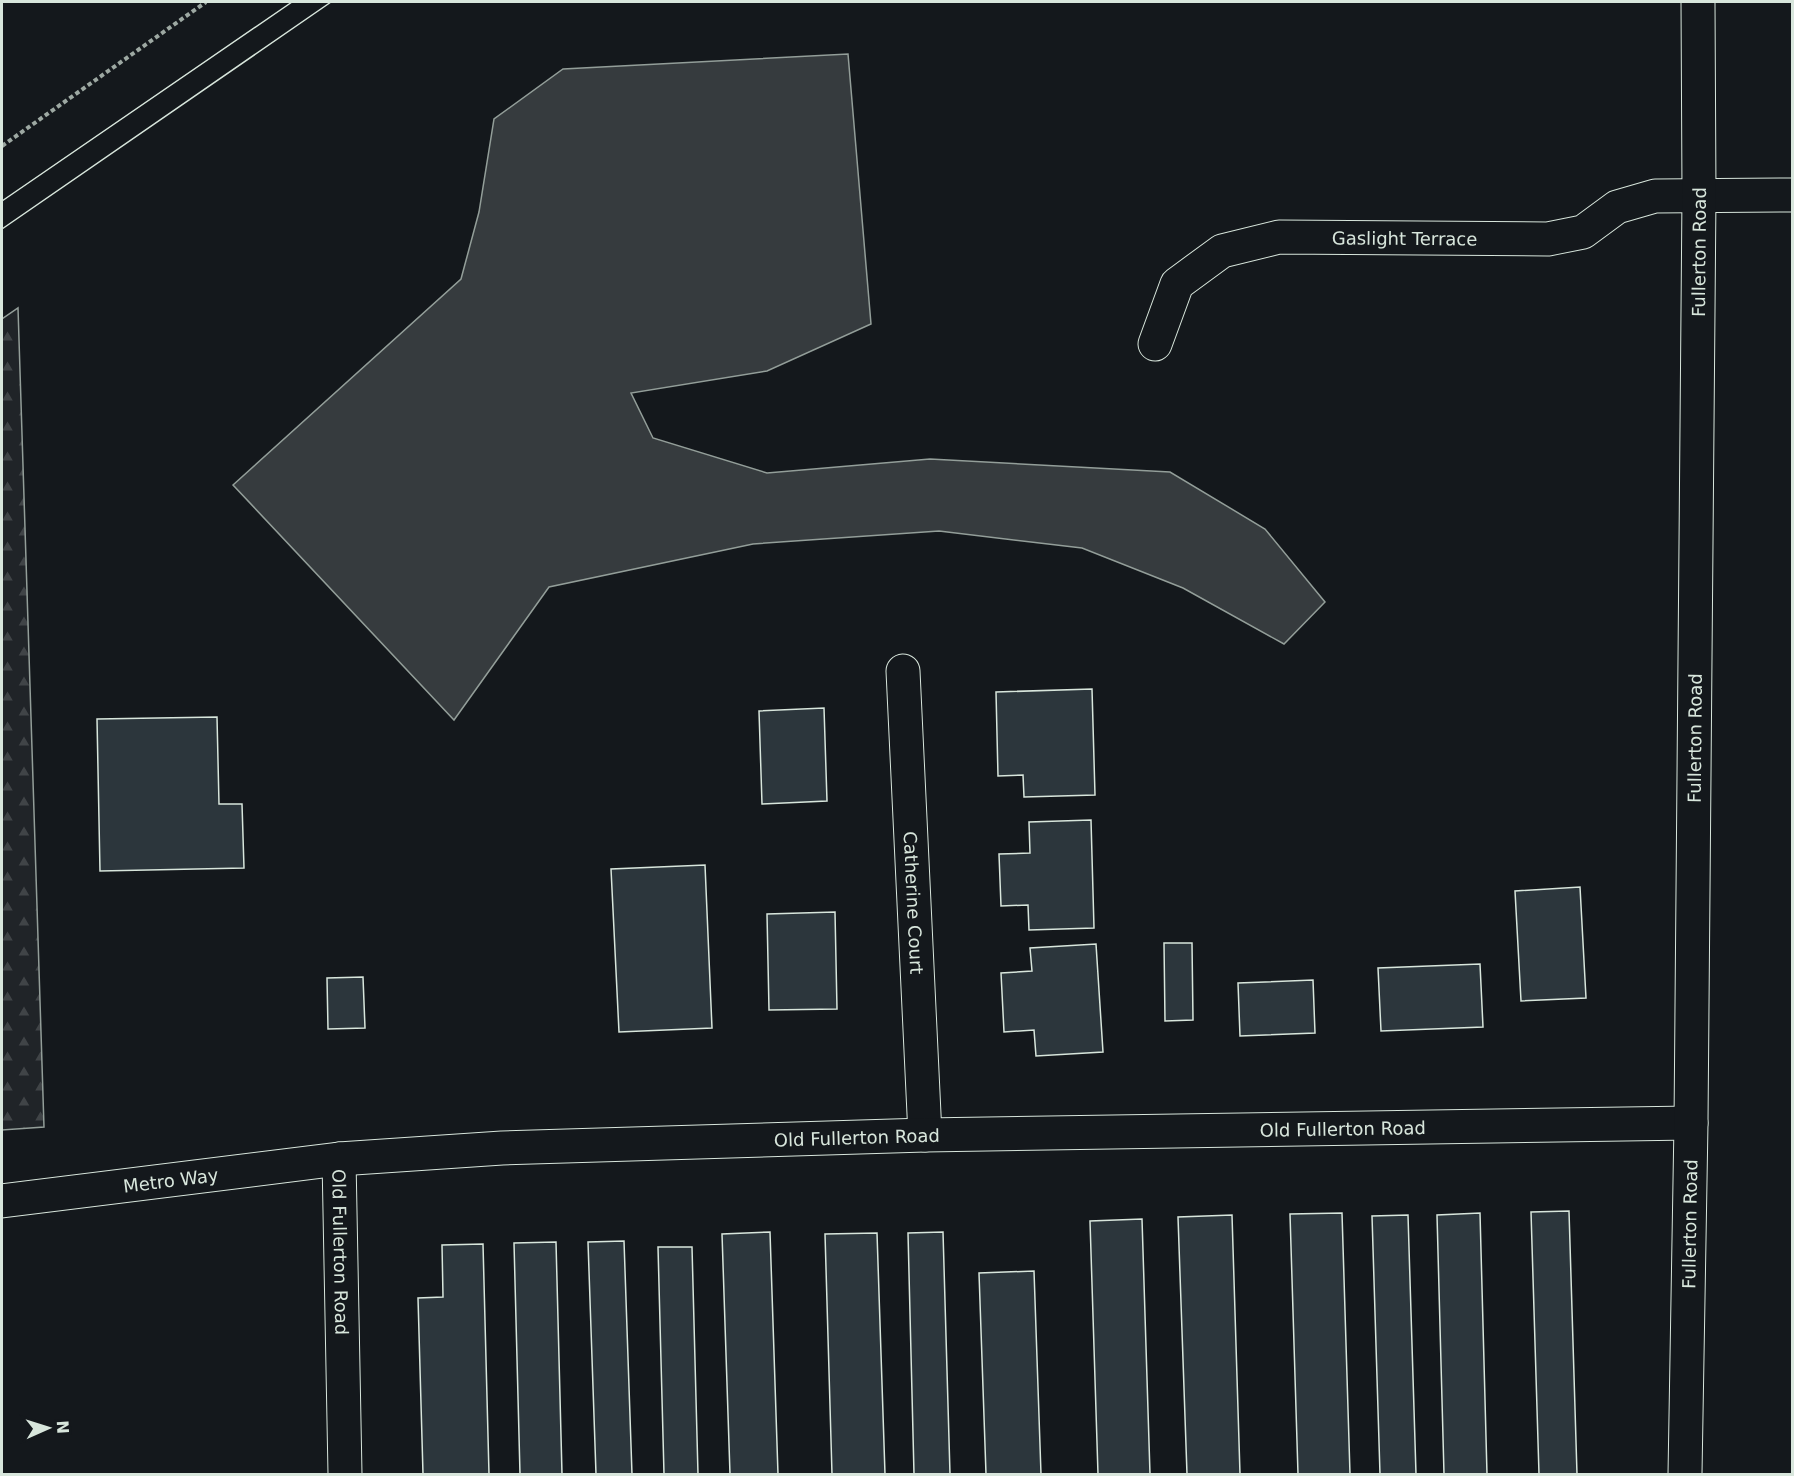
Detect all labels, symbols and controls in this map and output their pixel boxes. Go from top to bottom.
street label: Fullerton Road [1687,187,1710,317]
street label: Gaslight Terrace [1332,227,1477,249]
street label: Fullerton Road [1683,673,1705,803]
street label: Catherine Court [900,831,928,975]
street label: Old Fullerton Road [1260,1117,1426,1140]
street label: Old Fullerton Road [774,1124,940,1150]
street label: Fullerton Road [1678,1159,1701,1289]
street label: Metro Way [122,1164,220,1196]
street label: Old Fullerton Road [329,1169,353,1335]
north arrow [18,1398,78,1458]
text: N [53,1420,72,1434]

